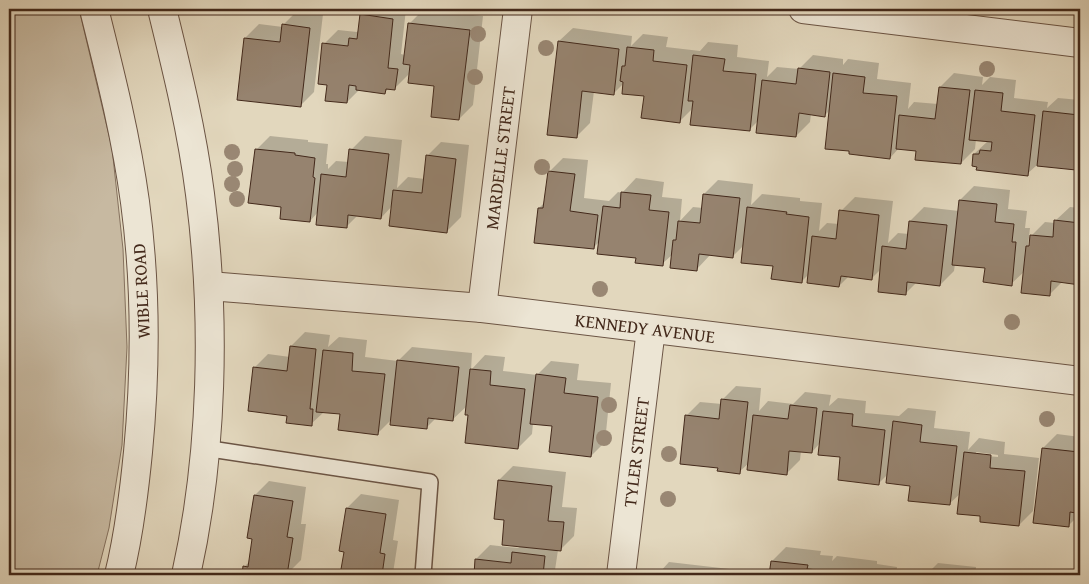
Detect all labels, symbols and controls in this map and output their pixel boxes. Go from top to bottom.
street label: MARDELLE STREET [478,85,522,231]
street label: WIBLE ROAD [125,243,157,339]
street label: KENNEDY AVENUE [574,306,716,350]
street label: TYLER STREET [616,395,656,509]

